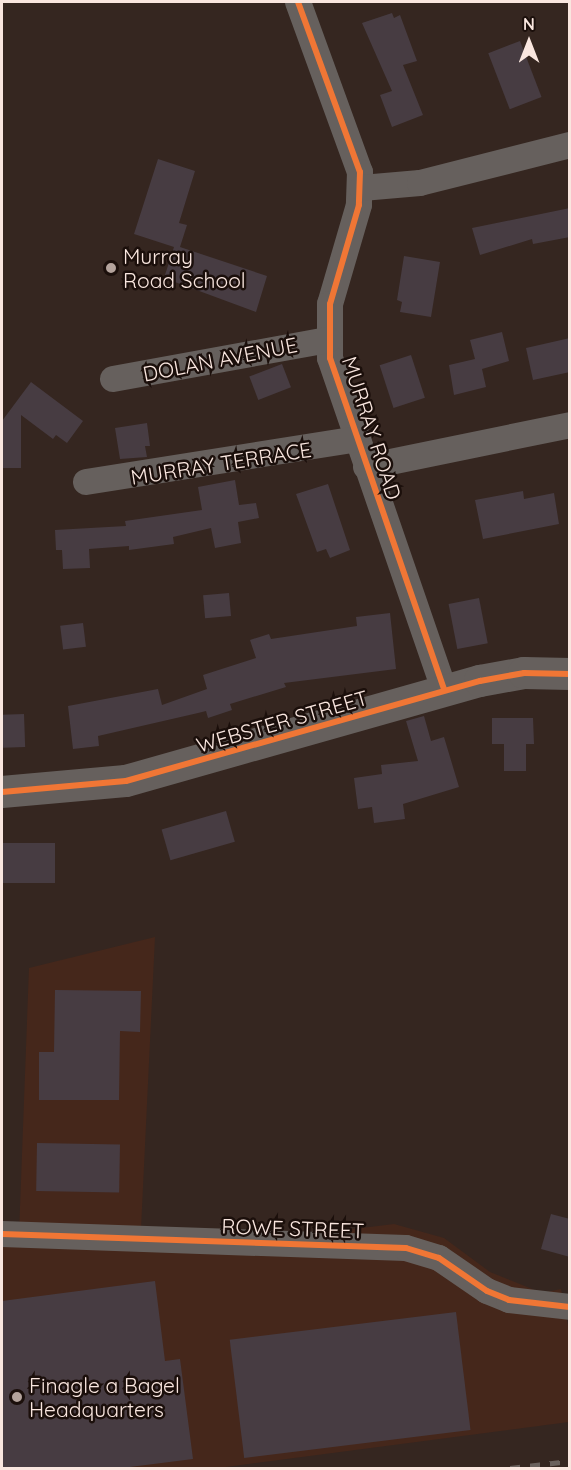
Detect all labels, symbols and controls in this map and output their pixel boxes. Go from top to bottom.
north arrow [499,12,559,72]
text: N [523,14,535,34]
place label: Murray Road School [123,243,246,293]
marker: Murray Road School [104,261,118,275]
street label: DOLAN AVENUE [141,332,299,386]
street label: MURRAY ROAD [337,353,407,503]
street label: MURRAY TERRACE [129,436,313,490]
street label: WEBSTER STREET [193,684,371,758]
street label: ROWE STREET [221,1213,365,1243]
place label: Finagle a Bagel Headquarters [29,1372,180,1422]
marker: Finagle a Bagel Headquarters [10,1390,24,1404]

